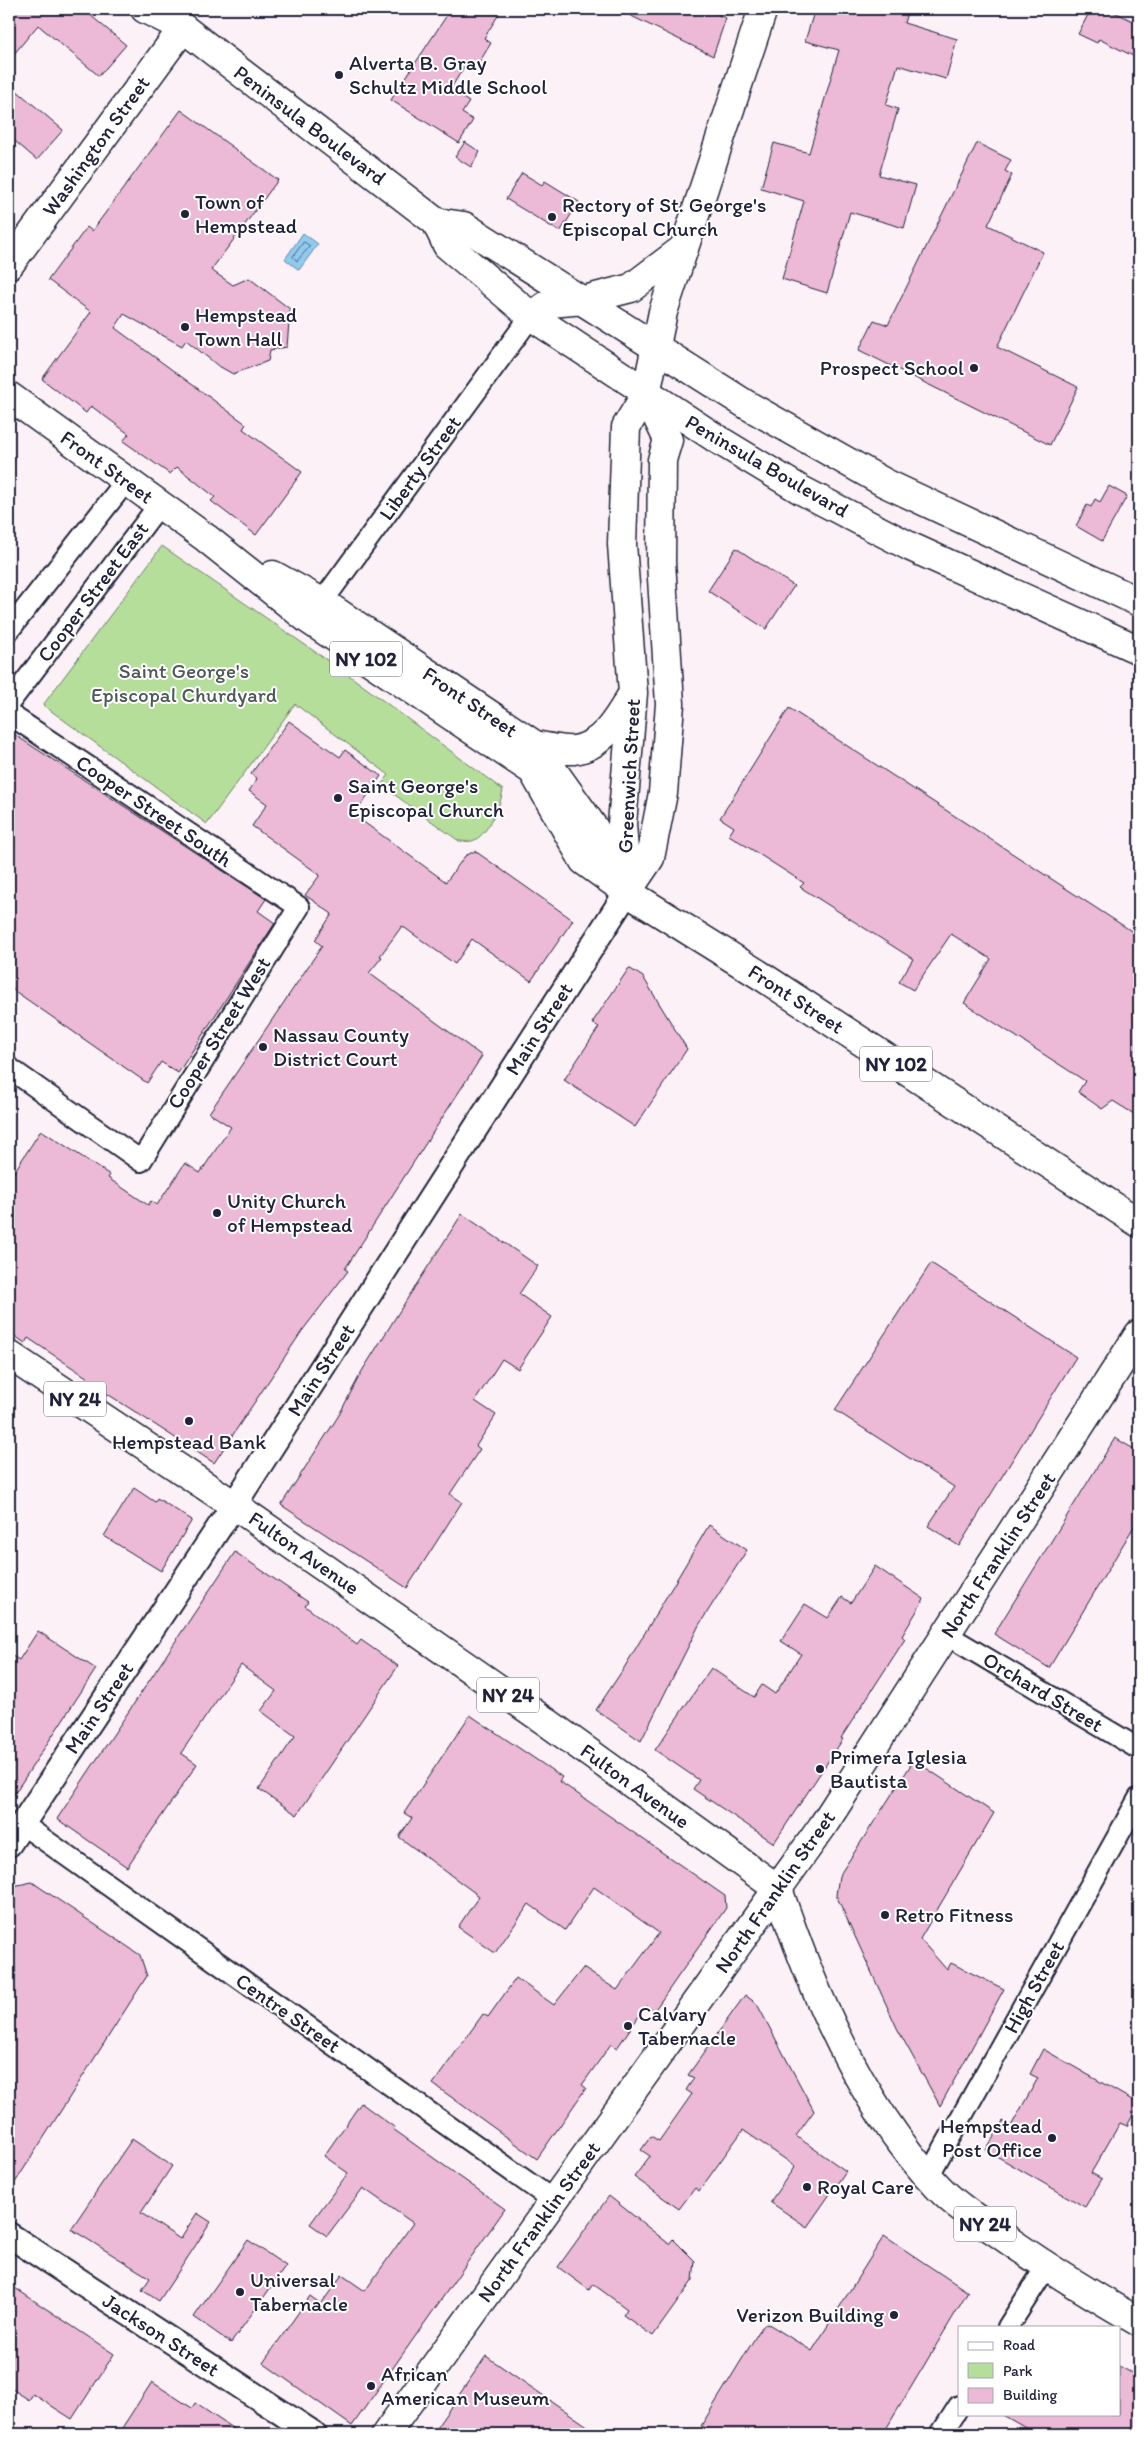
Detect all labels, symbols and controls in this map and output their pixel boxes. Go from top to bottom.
place label: Alverta B. Gray Schultz Middle School [349,50,547,99]
street label: Peninsula Boulevard [229,59,391,190]
marker: Alverta B. Gray Schultz Middle School [333,69,345,81]
street label: Washington Street [36,71,155,221]
place label: Town of Hempstead [195,189,297,238]
place label: Rectory of St. George's Episcopal Church [562,192,766,241]
marker: Town of Hempstead [179,208,191,220]
marker: Rectory of St. George's Episcopal Church [546,211,558,223]
place label: Hempstead Town Hall [195,302,297,351]
marker: Hempstead Town Hall [179,321,191,333]
place label: Prospect School [820,355,964,380]
marker: Prospect School [968,362,980,374]
street label: Peninsula Boulevard [681,409,853,522]
street label: Liberty Street [373,410,466,525]
street label: Front Street [56,424,159,509]
street label: Cooper Street East [32,517,154,667]
road number: NY 102 [330,642,402,676]
park label: Saint George's Episcopal Churdyard [91,658,277,707]
street label: Front Street [418,661,523,742]
street label: Greenwich Street [612,698,645,854]
street label: Cooper Street South [72,749,238,872]
place label: Saint George's Episcopal Church [348,773,504,822]
marker: Saint George's Episcopal Church [332,792,344,804]
street label: Cooper Street West [162,952,276,1113]
street label: Front Street [744,958,849,1039]
street label: Main Street [499,978,578,1080]
place label: Nassau County District Court [273,1022,409,1071]
marker: Nassau County District Court [257,1041,269,1053]
road number: NY 102 [860,1046,932,1082]
place label: Unity Church of Hempstead [227,1188,353,1237]
marker: Unity Church of Hempstead [211,1207,223,1219]
street label: Main Street [281,1319,360,1421]
road number: NY 24 [44,1382,106,1416]
marker: Hempstead Bank [183,1415,195,1427]
place label: Hempstead Bank [112,1429,266,1454]
street label: North Franklin Street [935,1467,1061,1642]
street label: Fulton Avenue [244,1505,364,1600]
street label: Orchard Street [979,1646,1108,1737]
street label: Main Street [59,1657,138,1758]
road number: NY 24 [477,1678,539,1712]
street label: Fulton Avenue [576,1738,695,1834]
place label: Primera Iglesia Bautista [830,1744,967,1793]
marker: Primera Iglesia Bautista [814,1763,826,1775]
street label: North Franklin Street [709,1806,840,1978]
place label: Retro Fitness [895,1902,1014,1927]
marker: Retro Fitness [879,1909,891,1921]
street label: High Street [998,1936,1069,2037]
street label: Centre Street [231,1967,345,2058]
place label: Calvary Tabernacle [638,2001,736,2050]
marker: Calvary Tabernacle [622,2020,634,2032]
place label: Hempstead Post Office [940,2113,1042,2162]
marker: Hempstead Post Office [1046,2132,1058,2144]
street label: North Franklin Street [472,2136,605,2307]
place label: Royal Care [817,2174,914,2199]
marker: Royal Care [801,2181,813,2193]
road number: NY 24 [954,2206,1016,2242]
place label: Universal Tabernacle [250,2267,348,2316]
marker: Universal Tabernacle [234,2286,246,2298]
street label: Jackson Street [98,2288,224,2382]
place label: Verizon Building [736,2302,884,2327]
marker: Verizon Building [888,2309,900,2321]
legend [958,2326,1120,2416]
text: Road [1003,2336,1036,2354]
place label: African American Museum [381,2361,550,2410]
text: Park [1003,2362,1033,2380]
marker: African American Museum [365,2380,377,2392]
text: Building [1003,2386,1057,2404]

